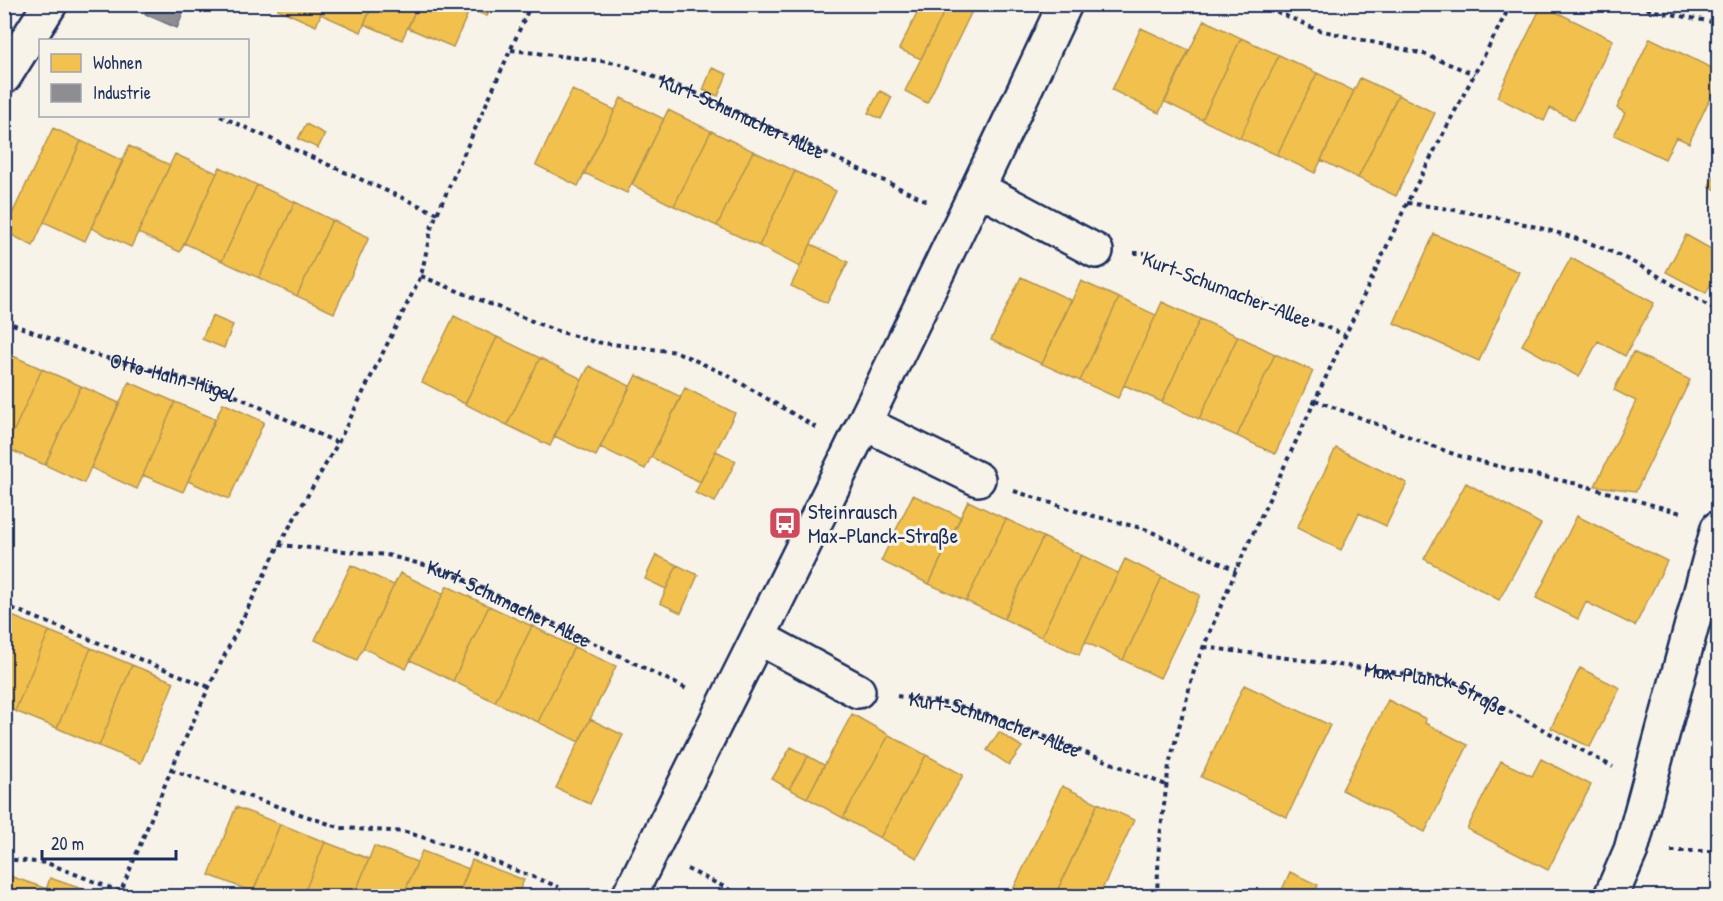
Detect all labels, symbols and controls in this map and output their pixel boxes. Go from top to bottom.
legend [39,39,249,117]
text: Wohnen [93,50,142,75]
street label: Kurt-Schumacher-Allee [656,66,830,166]
text: Industrie [93,80,151,105]
street label: Kurt-Schumacher-Allee [1138,243,1316,335]
street label: Otto-Hahn-Hügel [107,345,241,409]
place label: Steinrausch Max-Planck-Straße [808,497,958,550]
bus stop icon: Steinrausch Max-Planck-Straße [767,505,803,541]
street label: Kurt-Schumacher-Allee [424,552,596,654]
street label: Max-Planck-Straße [1363,654,1513,723]
street label: Kurt-Schumacher-Allee [907,684,1085,764]
scale bar [42,823,176,861]
text: 20 m [51,831,84,856]

